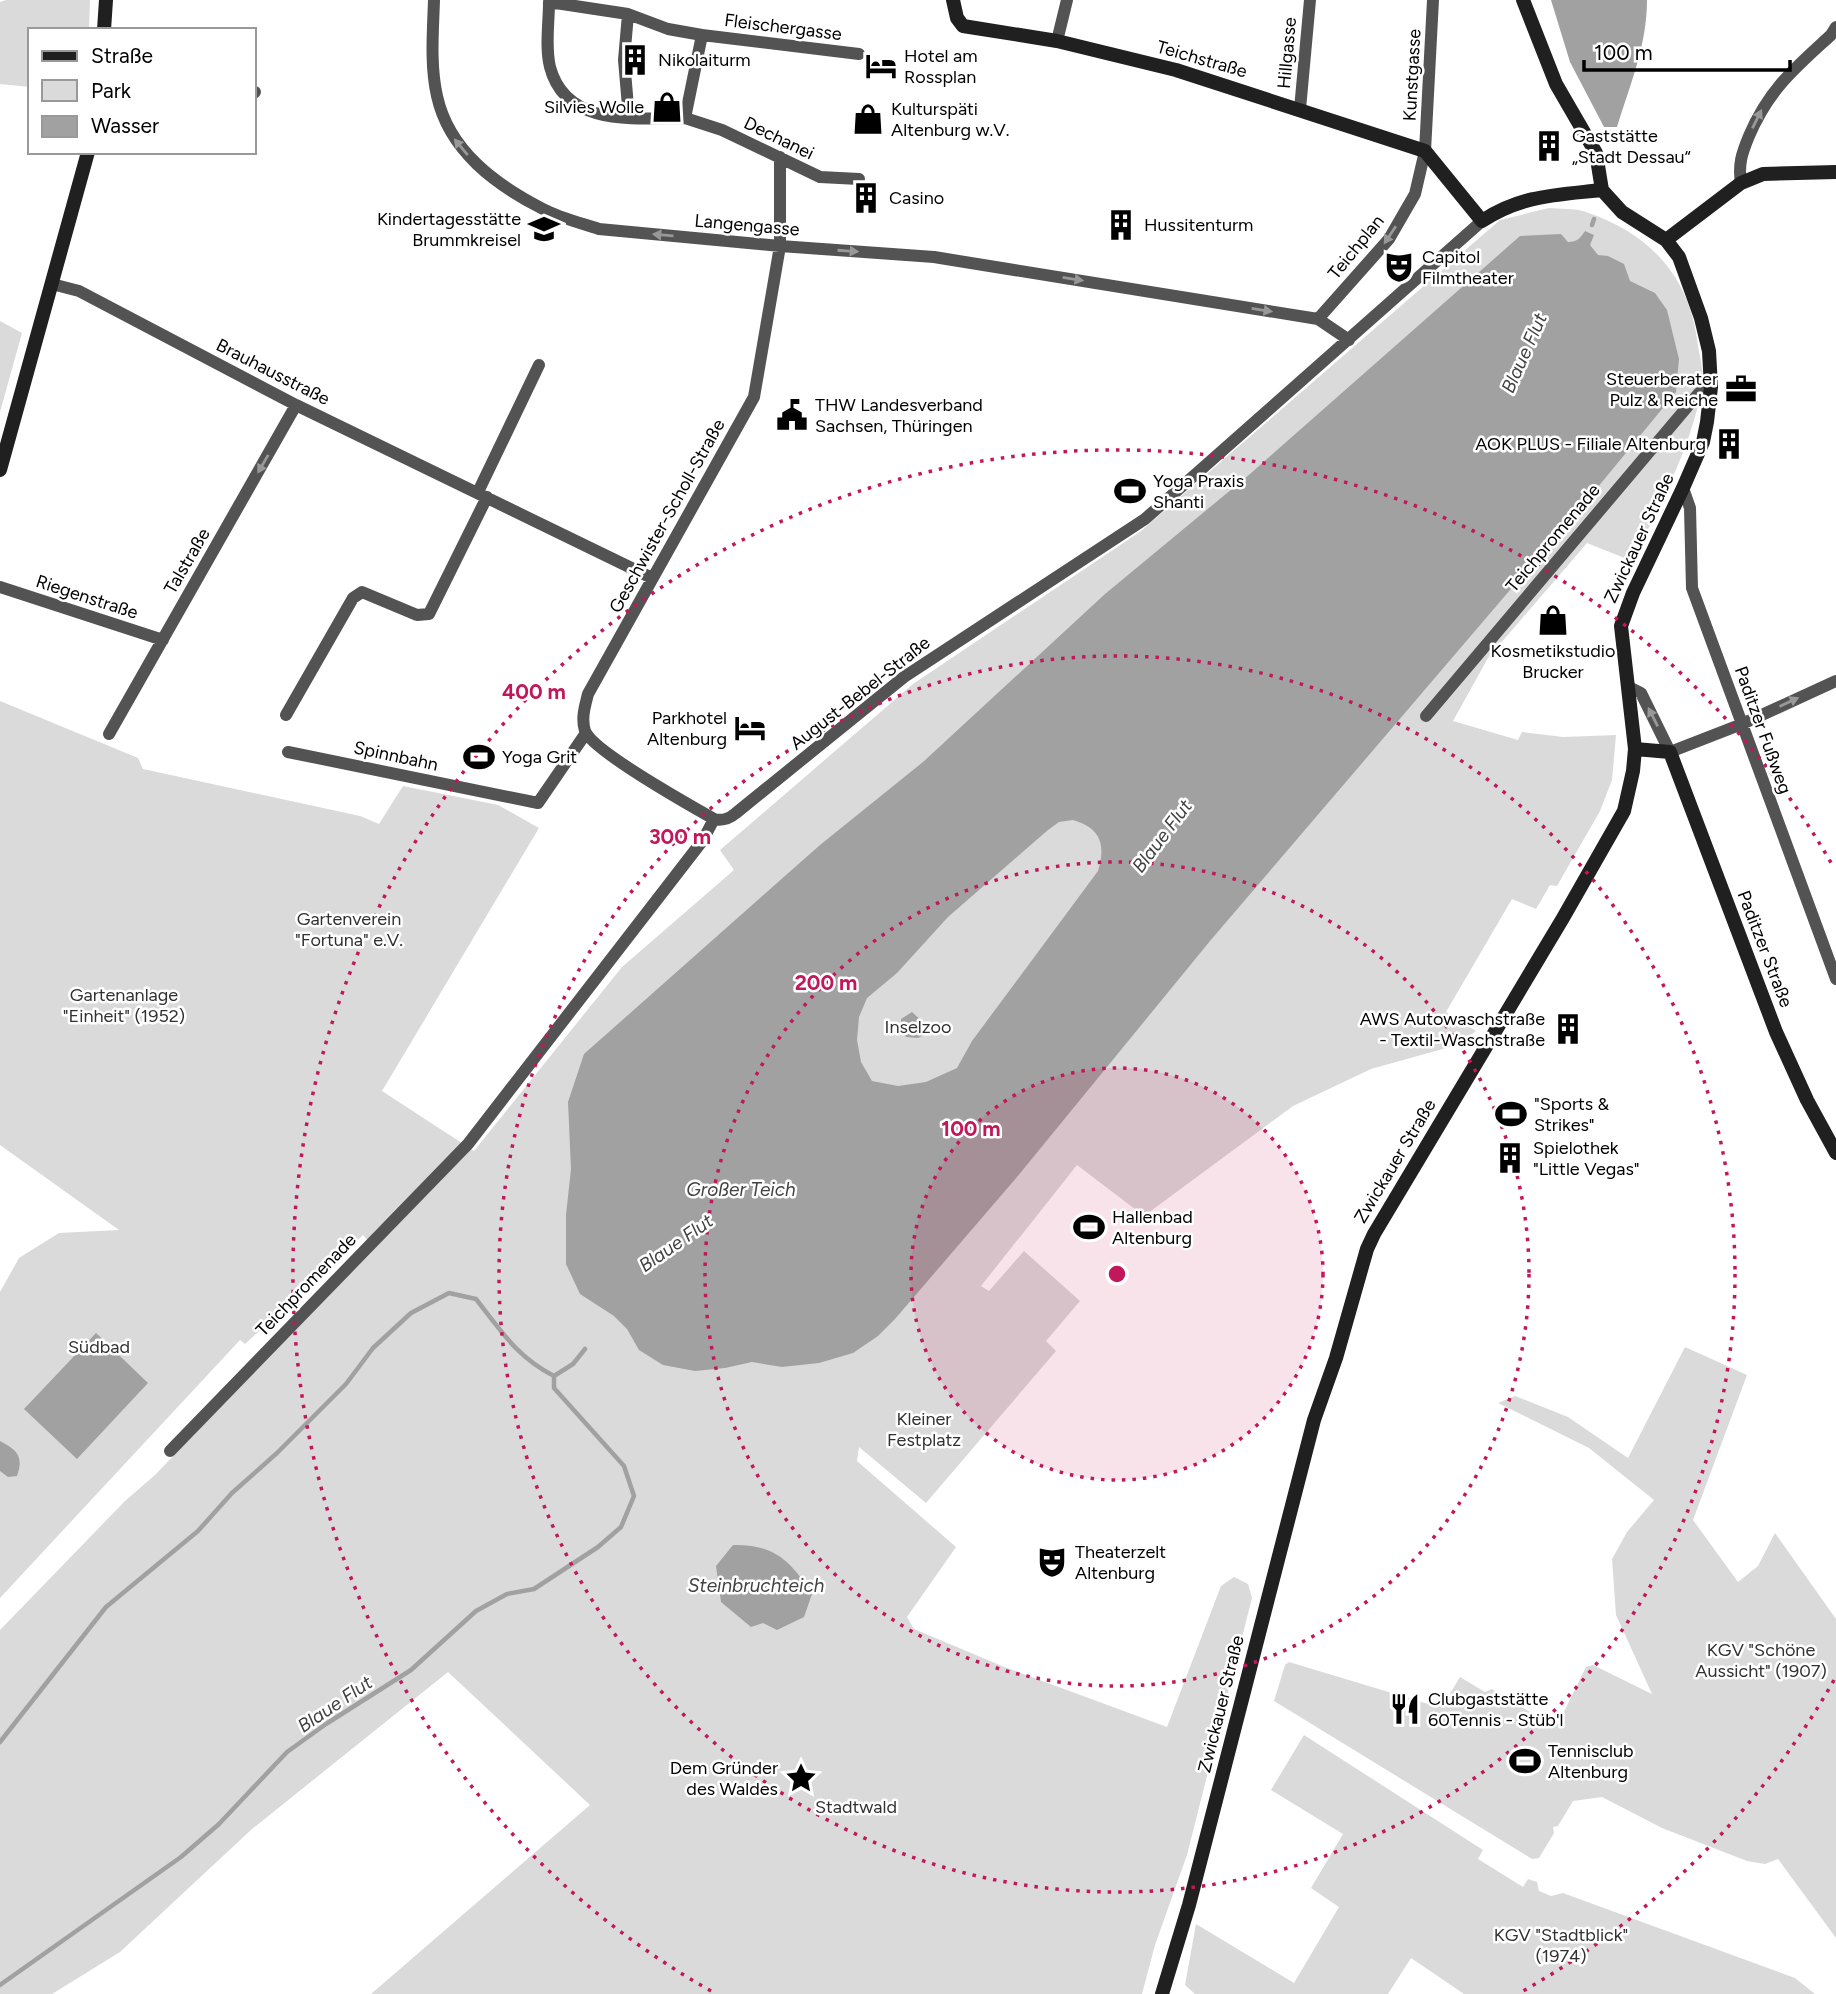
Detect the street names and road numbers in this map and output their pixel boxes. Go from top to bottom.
street label: Fleischergasse [723,9,843,45]
street label: Hillgasse [1273,16,1301,90]
street label: Kunstgasse [1399,28,1425,122]
street label: Teichstraße [1154,36,1250,82]
street label: Dechanei [740,112,818,164]
street label: Langengasse [694,209,801,241]
street label: Teichplan [1323,210,1389,284]
street label: Brauhausstraße [213,334,334,410]
street label: Geschwister-Scholl-Straße [604,415,730,617]
street label: Zwickauer Straße [1599,469,1679,606]
street label: Teichpromenade [1501,479,1605,597]
street label: Talstraße [159,524,215,598]
street label: Riegenstraße [33,570,141,624]
street label: August-Bebel-Straße [786,631,934,754]
street label: Paditzer Fußweg [1730,663,1796,797]
street label: Spinnbahn [352,736,440,776]
street label: Paditzer Straße [1733,888,1797,1011]
street label: Zwickauer Straße [1349,1095,1441,1227]
street label: Teichpromenade [251,1229,361,1341]
street label: Zwickauer Straße [1193,1633,1249,1775]

